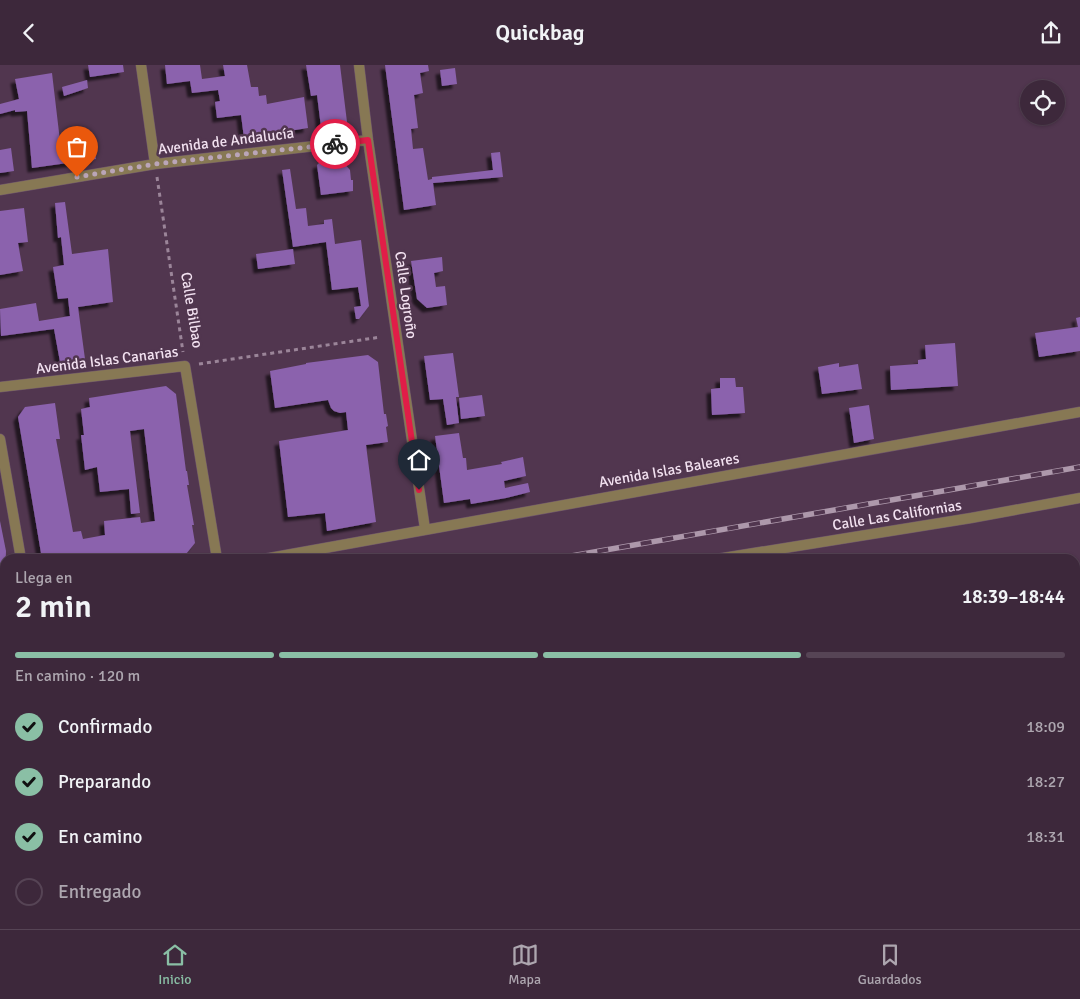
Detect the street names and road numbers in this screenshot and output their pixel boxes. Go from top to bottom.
street label: Avenida de Andalucía [157,124,295,158]
street label: Calle Logroño [391,250,421,340]
street label: Calle Bilbao [177,271,207,349]
street label: Avenida Islas Canarias [35,342,180,378]
street label: Avenida Islas Baleares [597,449,741,491]
street label: Calle Las Californias [831,496,963,534]

